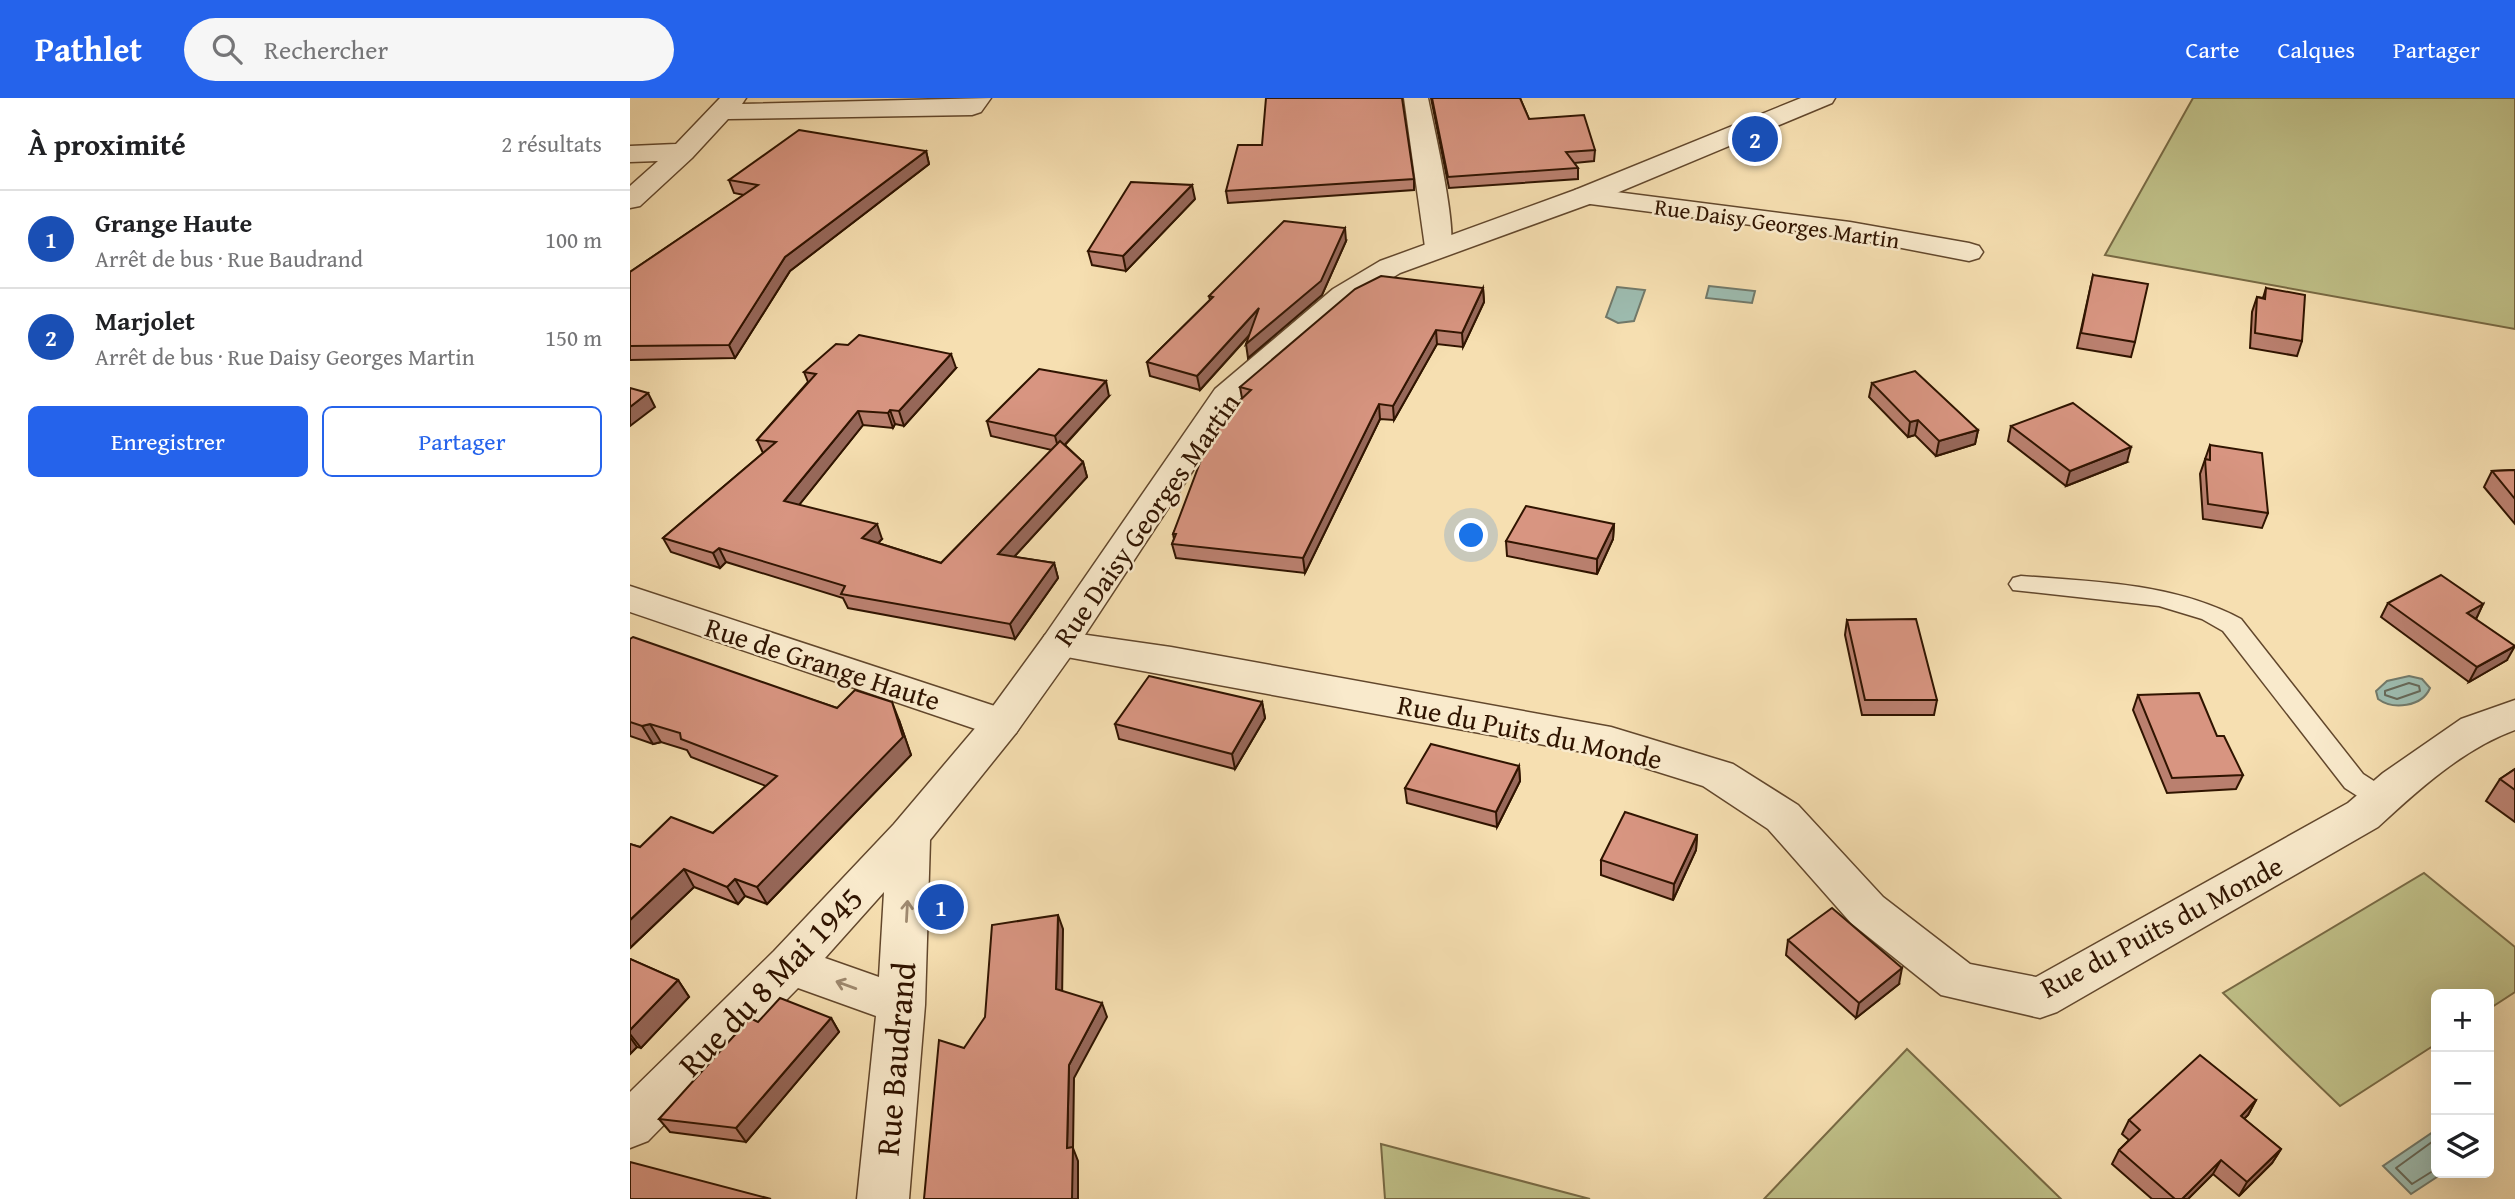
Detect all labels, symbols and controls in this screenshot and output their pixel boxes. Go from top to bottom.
search box [184,18,674,81]
text: Pathlet [35,25,142,73]
icon: search [208,30,246,68]
text: Rechercher [264,30,388,69]
text: Carte [2185,32,2239,67]
text: Calques [2277,32,2355,67]
text: Partager [2393,32,2480,67]
pin: 2 [1732,113,1778,165]
text: À proximité [28,122,186,166]
text: 2 résultats [501,127,602,160]
street label: Rue Daisy Georges Martin [1652,189,1902,257]
text: Grange Haute [95,203,252,242]
text: 1 [45,223,57,256]
text: 100 m [545,223,602,256]
text: Arrêt de bus · Rue Baudrand [95,242,363,275]
text: Marjolet [95,301,195,340]
text: 2 [45,321,57,354]
text: 150 m [545,321,602,354]
text: Arrêt de bus · Rue Daisy Georges Martin [95,340,475,373]
street label: Rue Daisy Georges Martin [1043,384,1249,654]
button: Enregistrer [28,406,308,477]
button: Partager [322,406,602,477]
your location [1454,518,1488,552]
street label: Rue de Grange Haute [700,606,946,720]
street label: Rue du Puits du Monde [1394,683,1666,779]
street label: Rue du Puits du Monde [2032,845,2290,1007]
street label: Rue du 8 Mai 1945 [667,875,873,1087]
pin: 1 [918,881,964,933]
one-way arrow [900,900,913,923]
street label: Rue Baudrand [863,960,927,1158]
one-way arrow [835,978,857,990]
map controls [2431,989,2494,1178]
button: + [2431,989,2494,1052]
button: − [2431,1052,2494,1115]
button: layers [2431,1115,2494,1178]

